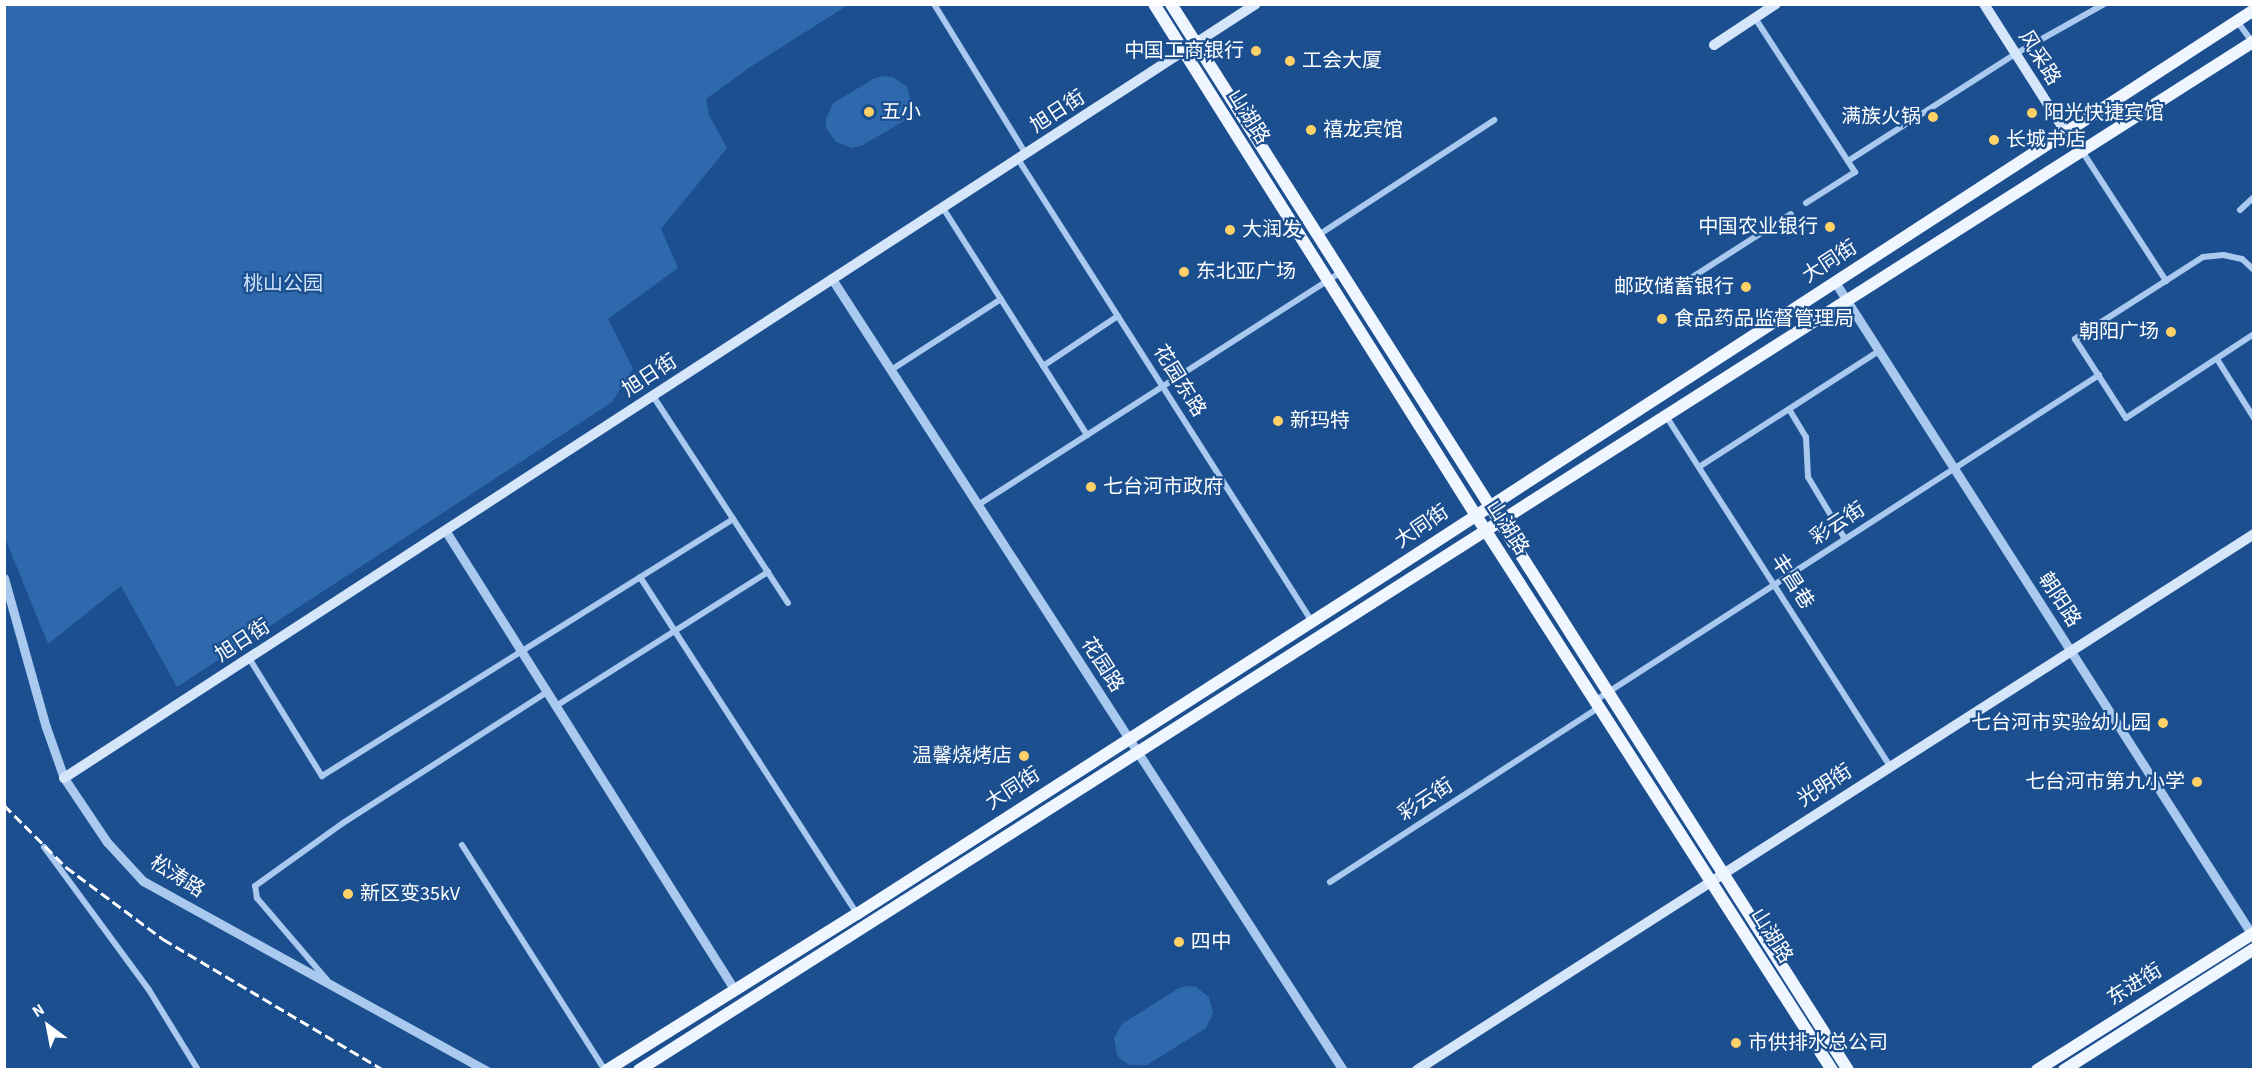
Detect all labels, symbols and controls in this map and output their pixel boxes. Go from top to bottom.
street label: 风采路 [2013,26,2065,90]
place label: 中国工商银行 [1124,39,1244,63]
marker: 中国工商银行 [1249,44,1263,58]
place label: 工会大厦 [1302,49,1382,73]
marker: 工会大厦 [1283,54,1297,68]
street label: 山湖路 [1222,85,1274,149]
street label: 旭日街 [1026,86,1090,138]
place label: 五小 [881,100,921,124]
place label: 阳光快捷宾馆 [2044,101,2164,125]
marker: 五小 [862,105,876,119]
place label: 满族火锅 [1841,105,1921,129]
marker: 阳光快捷宾馆 [2025,106,2039,120]
marker: 满族火锅 [1926,110,1940,124]
place label: 禧龙宾馆 [1323,118,1403,142]
marker: 禧龙宾馆 [1304,123,1318,137]
place label: 长城书店 [2006,128,2086,152]
marker: 长城书店 [1987,133,2001,147]
place label: 中国农业银行 [1698,215,1818,239]
place label: 大润发 [1242,218,1302,242]
marker: 中国农业银行 [1823,220,1837,234]
marker: 大润发 [1223,223,1237,237]
street label: 大同街 [1798,236,1862,288]
place label: 东北亚广场 [1196,260,1296,284]
marker: 东北亚广场 [1177,265,1191,279]
park label: 桃山公园 [243,272,323,296]
place label: 邮政储蓄银行 [1614,275,1734,299]
marker: 邮政储蓄银行 [1739,280,1753,294]
place label: 食品药品监督管理局 [1674,307,1854,331]
marker: 食品药品监督管理局 [1655,312,1669,326]
place label: 朝阳广场 [2079,320,2159,344]
marker: 朝阳广场 [2164,325,2178,339]
street label: 花园东路 [1148,341,1210,421]
street label: 旭日街 [618,350,682,402]
place label: 新玛特 [1290,409,1350,433]
marker: 新玛特 [1271,414,1285,428]
place label: 七台河市政府 [1103,475,1223,499]
marker: 七台河市政府 [1084,480,1098,494]
street label: 山湖路 [1481,496,1533,560]
street label: 彩云街 [1806,498,1870,550]
street label: 大同街 [1390,500,1454,554]
street label: 丰昌巷 [1766,550,1818,614]
street label: 朝阳路 [2033,568,2085,632]
street label: 旭日街 [211,615,275,667]
street label: 花园路 [1076,633,1128,697]
place label: 七台河市实验幼儿园 [1971,711,2151,735]
marker: 七台河市实验幼儿园 [2156,716,2170,730]
place label: 温馨烧烤店 [912,744,1012,768]
marker: 温馨烧烤店 [1017,749,1031,763]
street label: 光明街 [1793,760,1857,812]
street label: 大同街 [981,763,1045,815]
place label: 七台河市第九小学 [2025,770,2185,794]
street label: 彩云街 [1394,774,1458,826]
marker: 七台河市第九小学 [2190,775,2204,789]
street label: 松涛路 [145,851,209,903]
place label: 新区变35kV [360,882,460,906]
marker: 新区变35kV [341,887,355,901]
street label: 山湖路 [1745,904,1797,968]
place label: 四中 [1191,930,1231,954]
marker: 四中 [1172,935,1186,949]
street label: 东进街 [2103,959,2167,1011]
north arrow [18,996,78,1056]
text: N [28,999,49,1023]
place label: 市供排水总公司 [1748,1031,1888,1055]
marker: 市供排水总公司 [1729,1036,1743,1050]

